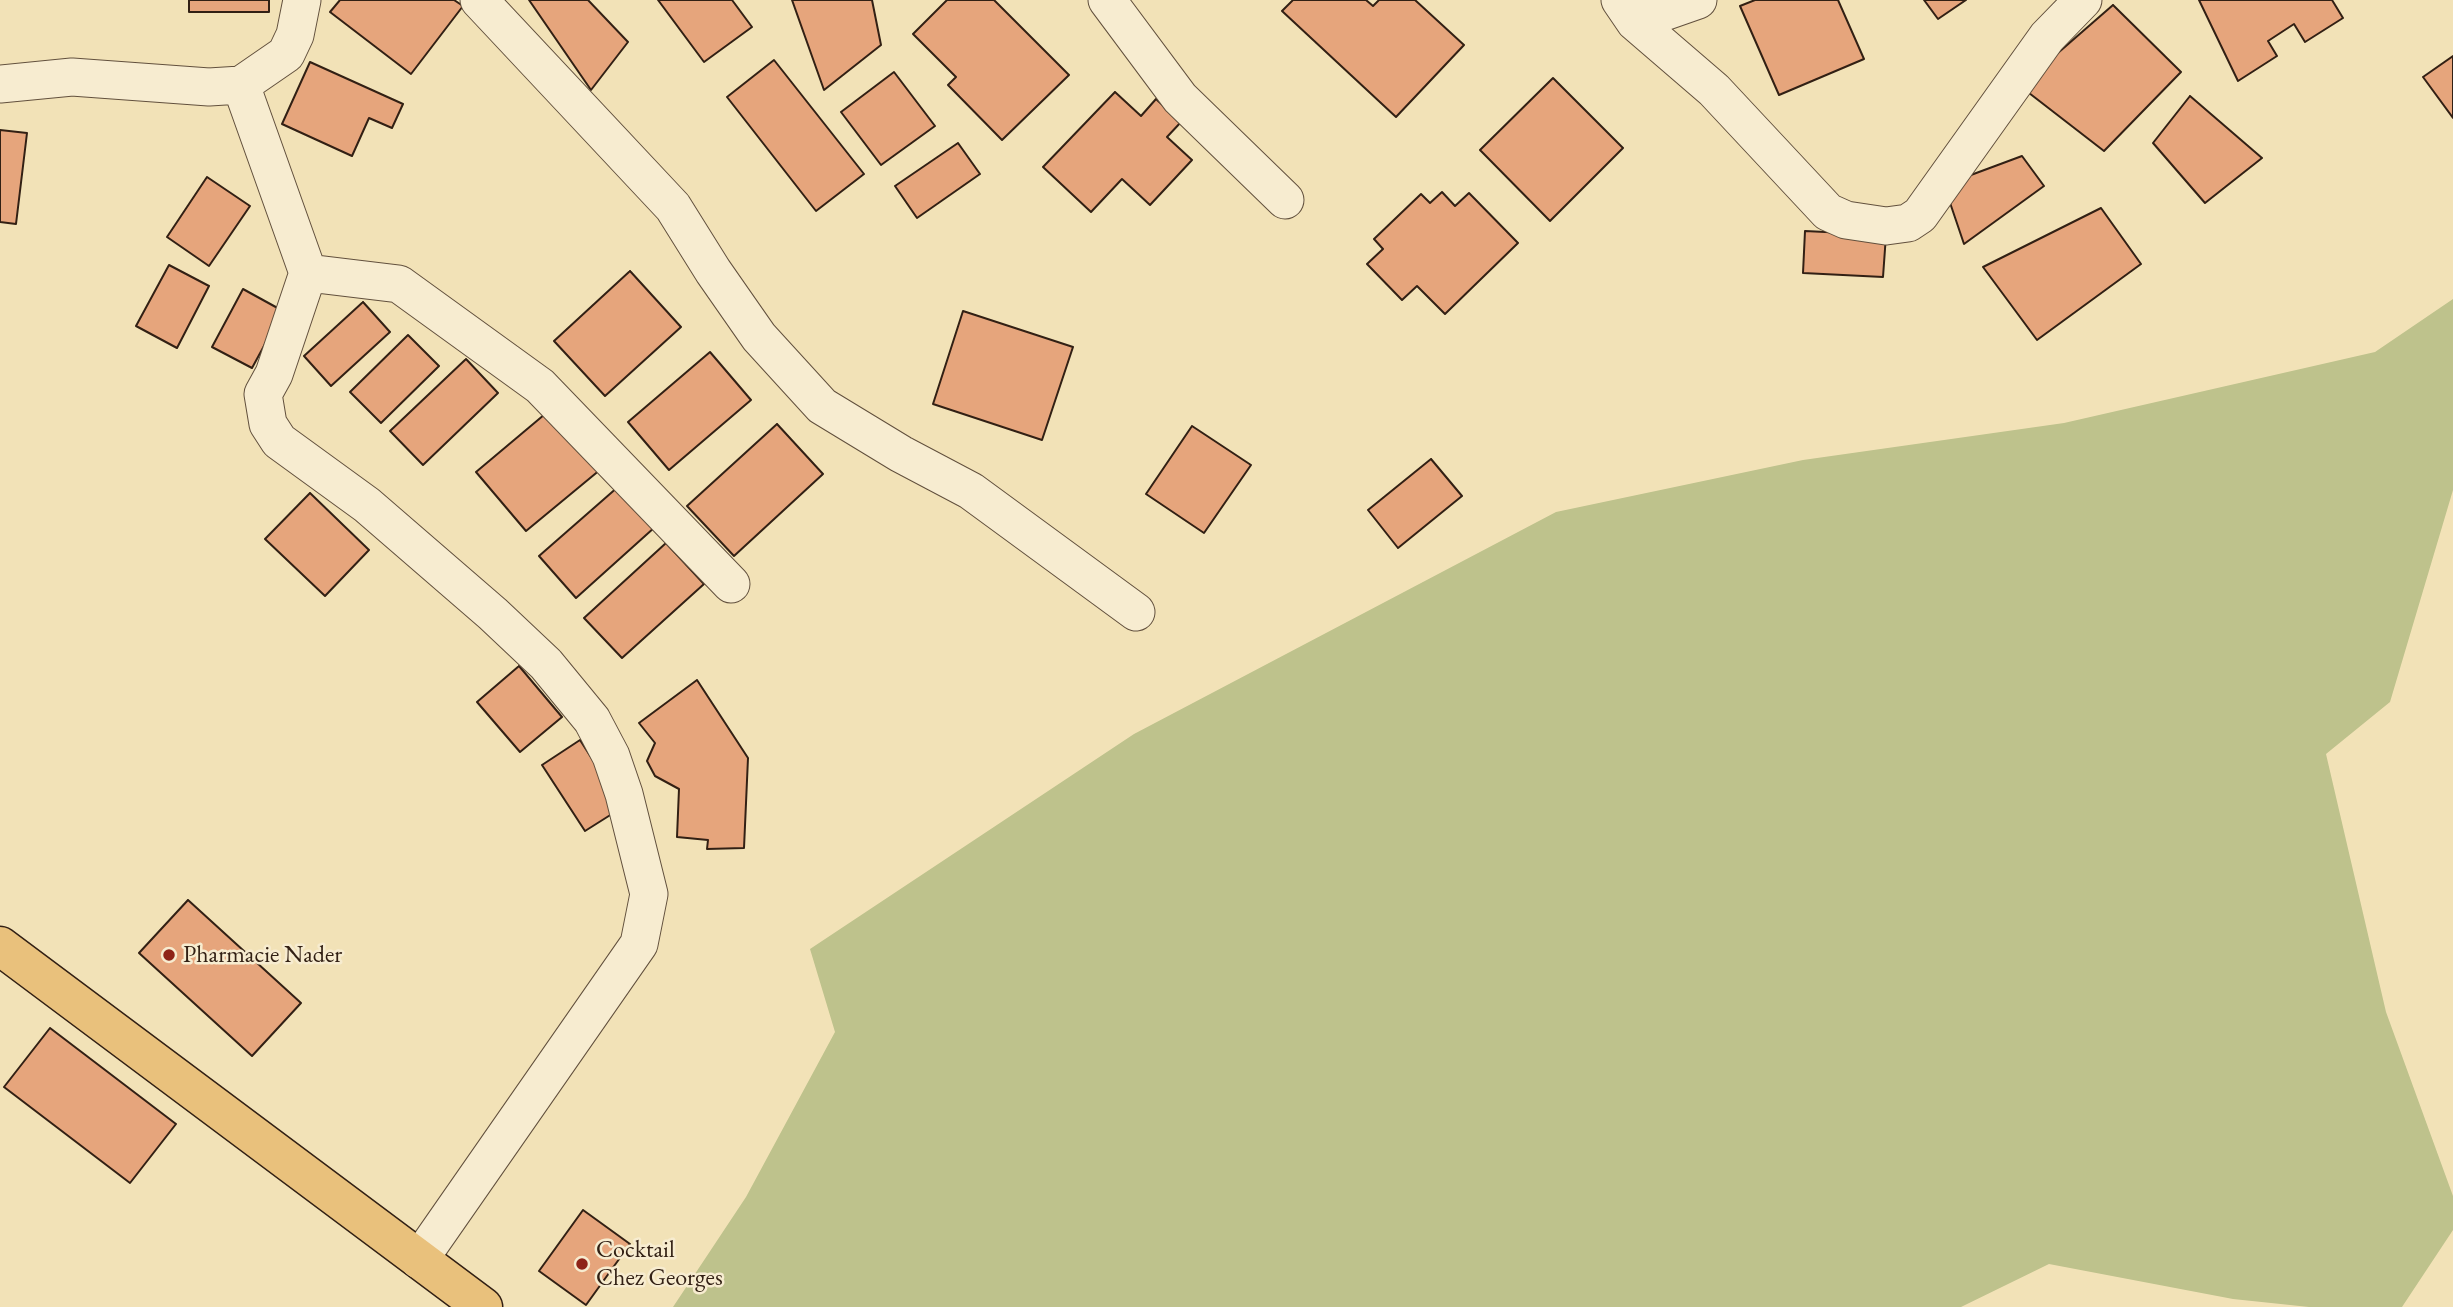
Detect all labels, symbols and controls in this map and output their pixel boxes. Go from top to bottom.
place label: Pharmacie Nader [183,941,342,969]
marker: Pharmacie Nader [161,947,177,963]
place label: Cocktail Chez Georges [596,1236,723,1292]
marker: Cocktail Chez Georges [574,1256,590,1272]

